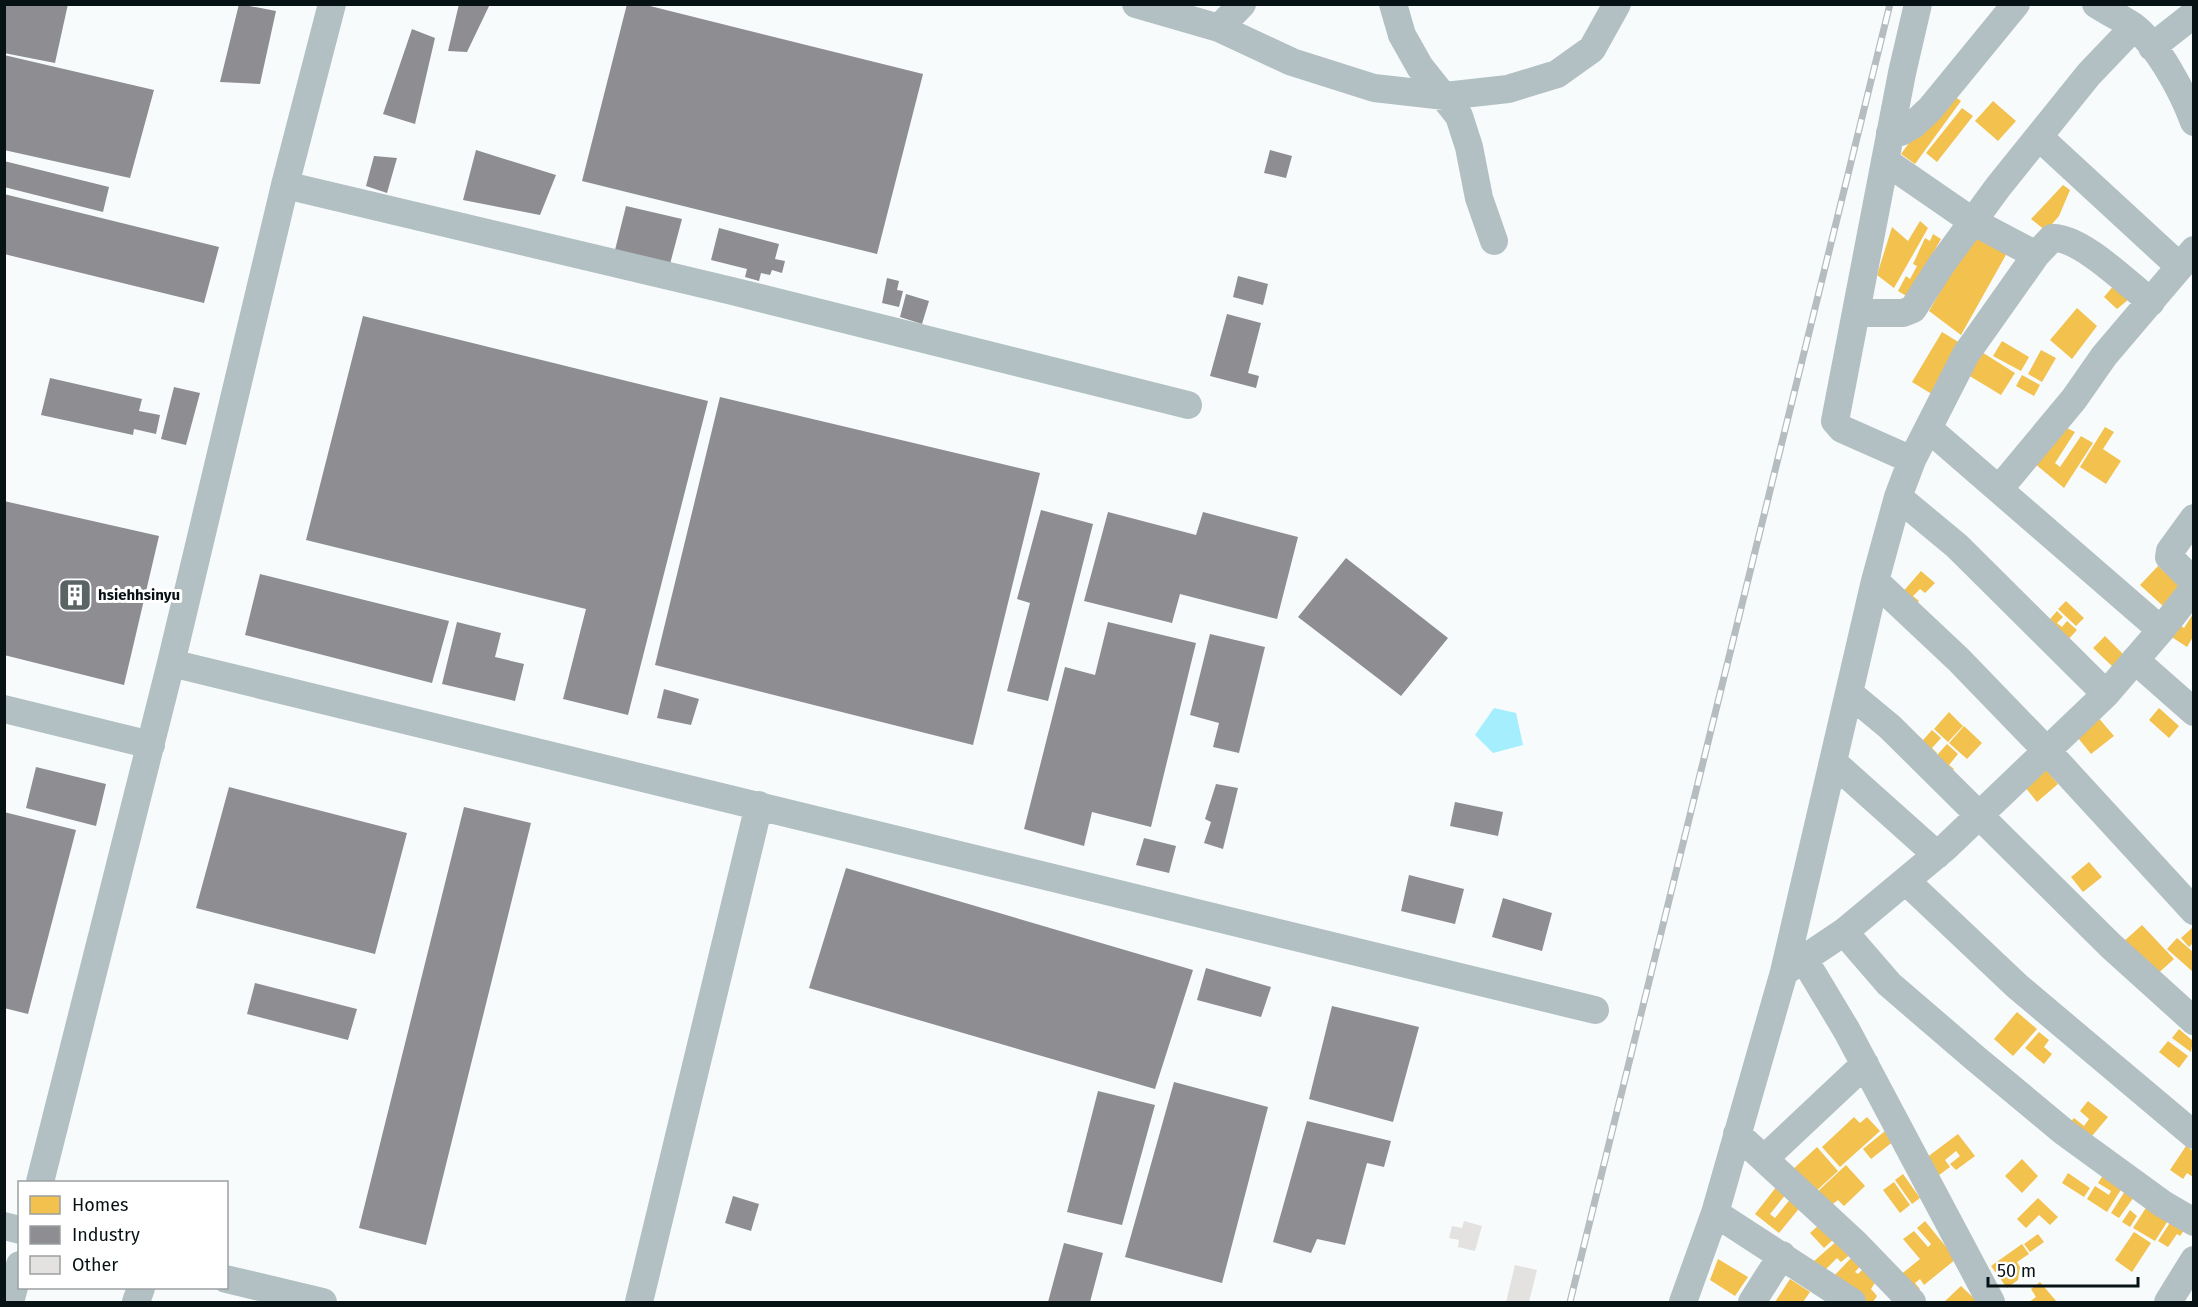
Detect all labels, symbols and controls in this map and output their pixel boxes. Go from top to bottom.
building icon: hsiehhsinyu [57,577,93,613]
place label: hsiehhsinyu [98,586,180,604]
legend [18,1181,228,1289]
text: Homes [72,1194,128,1216]
text: Industry [72,1224,140,1246]
scale bar [1988,1250,2138,1288]
text: Other [72,1254,118,1276]
text: 50 m [1997,1260,2036,1282]

